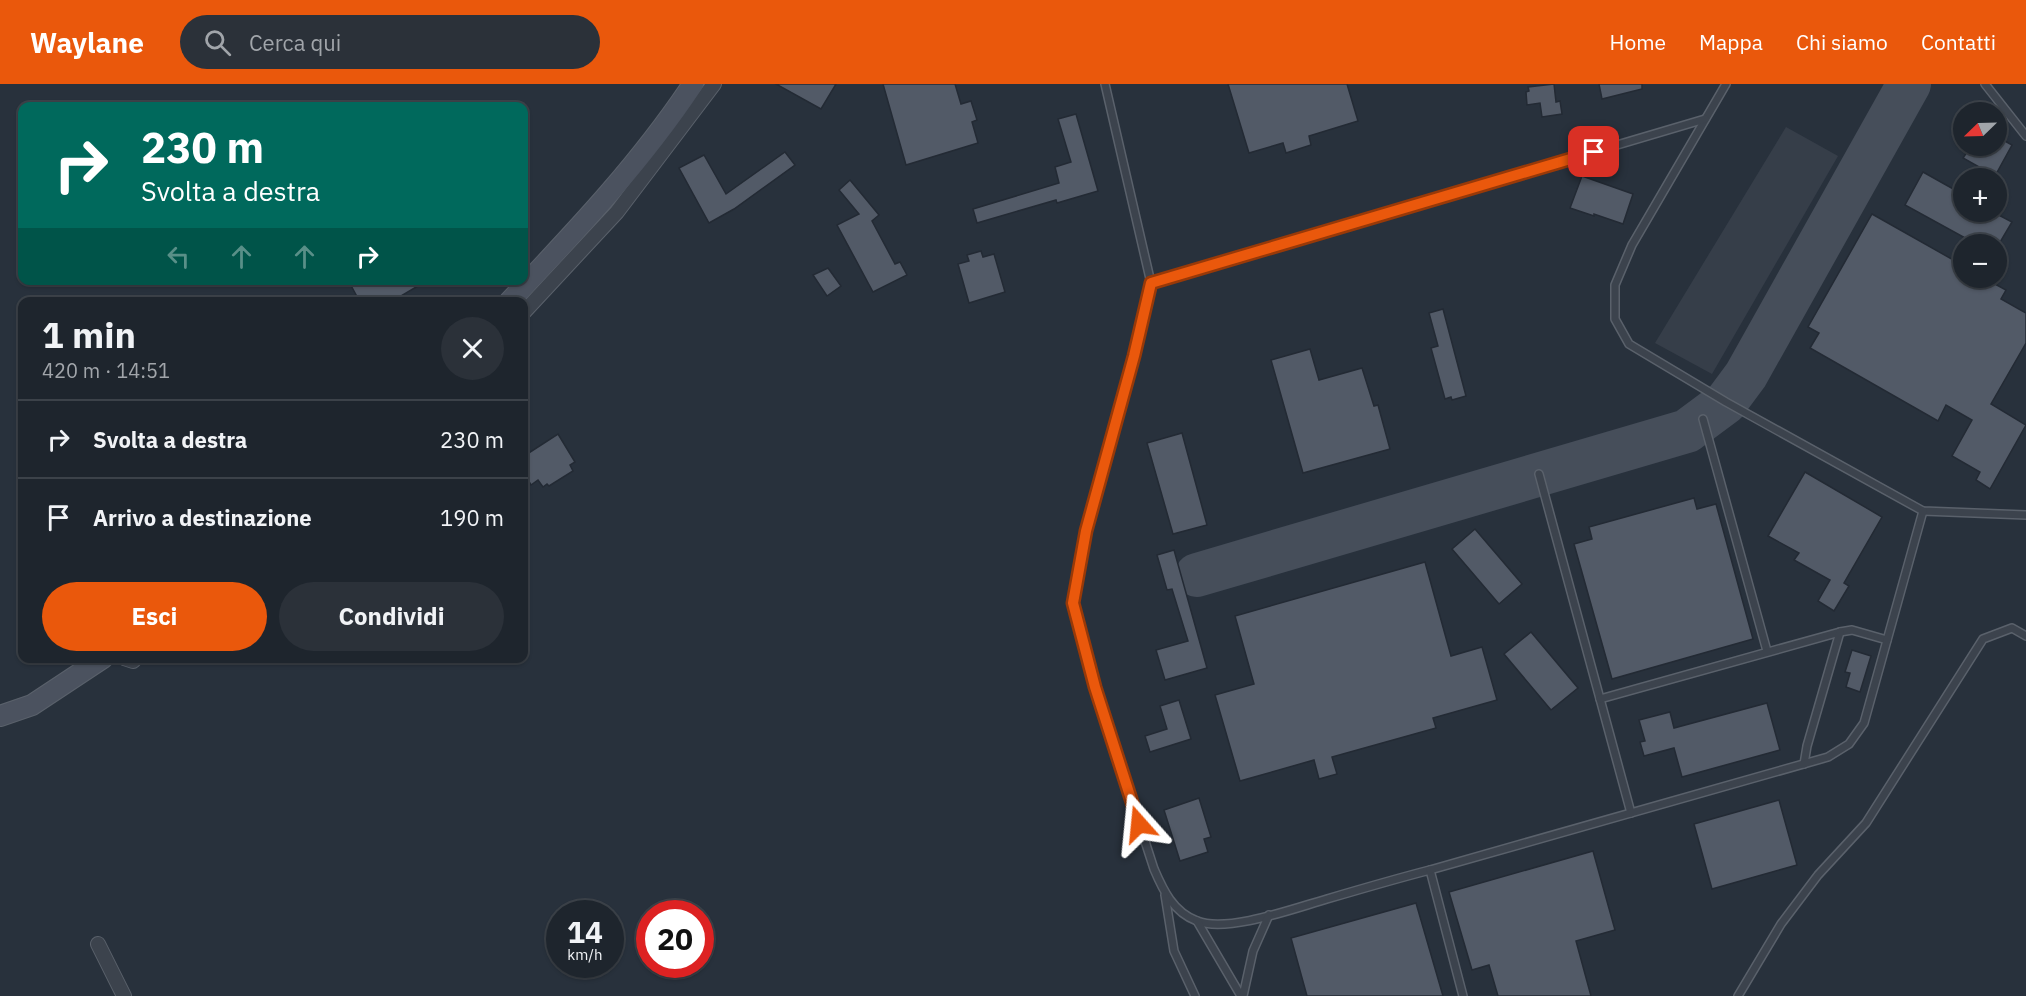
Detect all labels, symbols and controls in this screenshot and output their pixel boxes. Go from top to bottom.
search box [180,15,600,69]
text: Waylane [30,24,144,61]
icon: search [201,26,234,59]
text: Cerca qui [249,28,341,57]
text: Home [1610,28,1666,56]
text: Mappa [1699,28,1763,56]
text: Chi siamo [1796,28,1888,56]
text: Contatti [1921,28,1996,56]
north arrow [1953,102,2007,156]
map controls [1953,102,2007,288]
text: 230 m [141,120,264,175]
icon: right [42,126,120,204]
pin [1568,126,1619,177]
icon: arrive [1577,135,1610,168]
button: + [1953,168,2007,222]
text: Svolta a destra [141,173,320,208]
button: − [1953,234,2007,288]
icon: left [162,240,195,273]
icon: ahead [225,240,258,273]
icon: ahead [288,240,321,273]
icon: right [351,240,384,273]
text: 1 min [42,311,136,358]
button: close [441,317,504,380]
text: 420 m · 14:51 [42,357,170,384]
icon: right [42,423,75,456]
text: Svolta a destra [93,425,247,454]
text: 230 m [440,425,504,454]
icon: arrive [42,501,75,534]
text: Arrivo a destinazione [93,503,312,532]
text: 190 m [440,503,504,532]
button: Esci [42,582,267,651]
button: Condividi [279,582,504,651]
position arrow [1107,792,1171,856]
speed limit sign: 20 [636,900,714,978]
text: 14 [567,912,603,951]
text: km/h [567,945,603,964]

